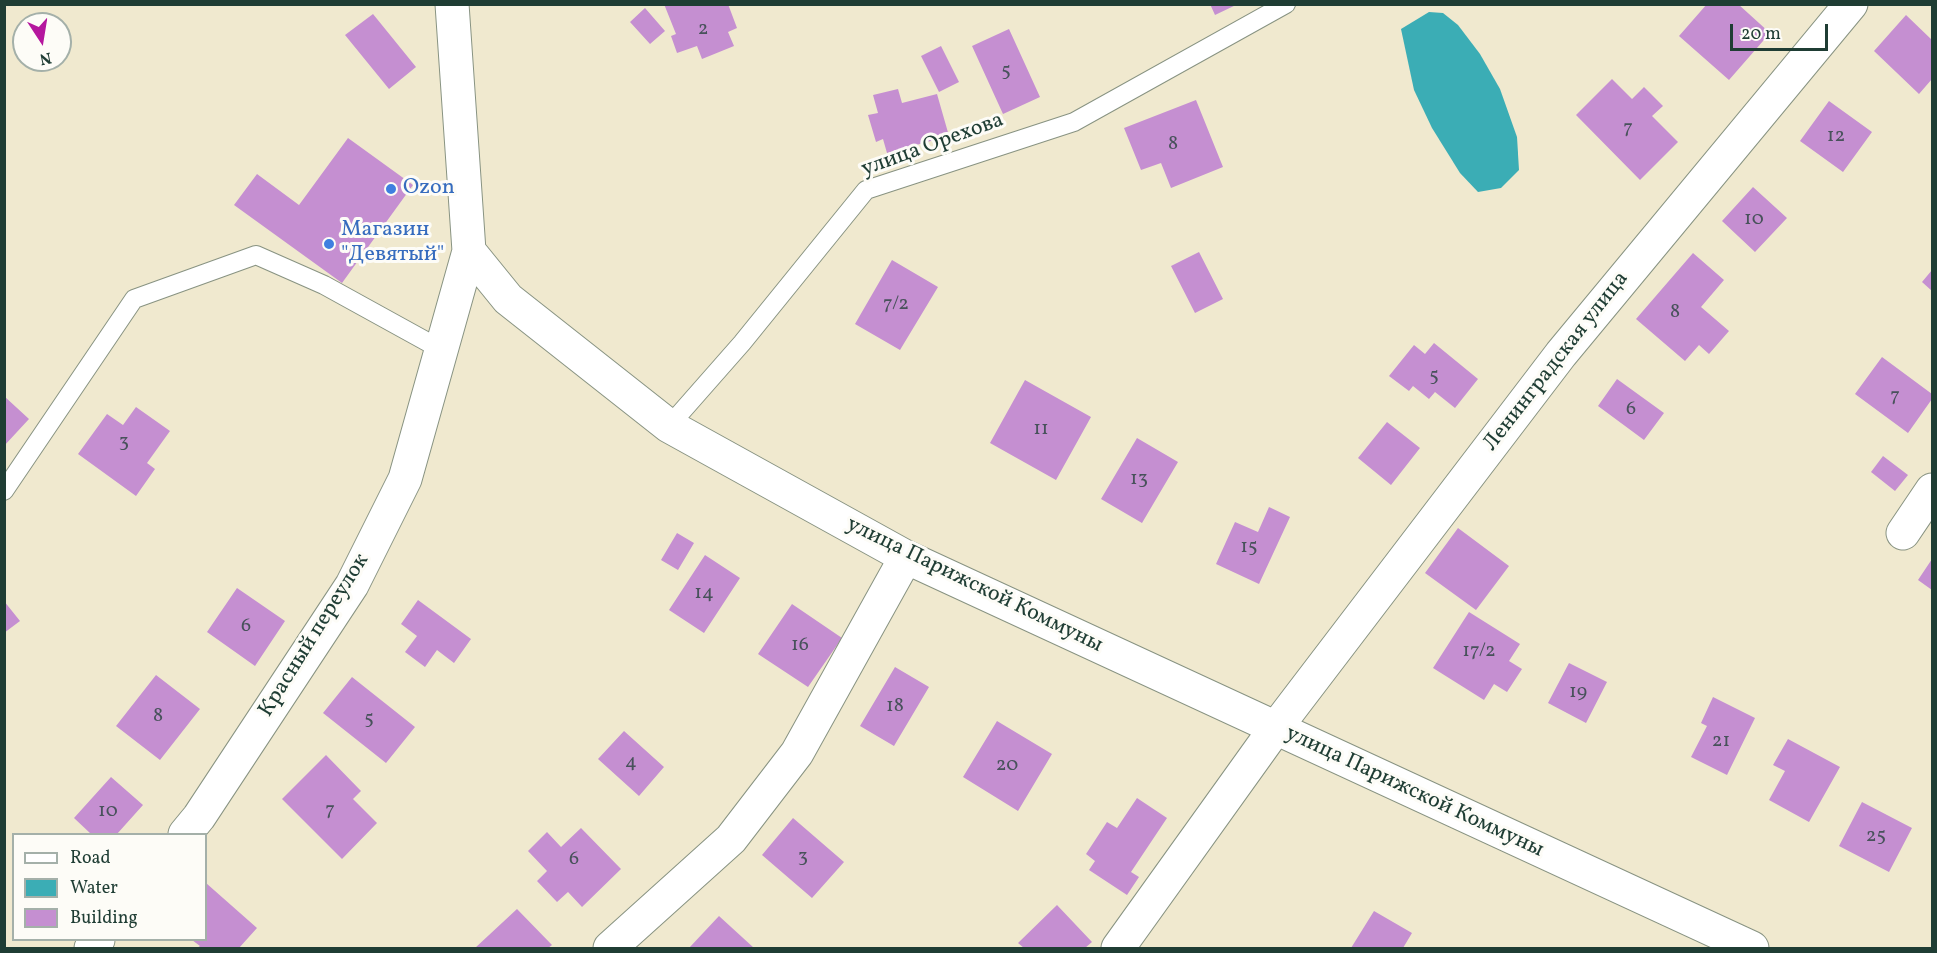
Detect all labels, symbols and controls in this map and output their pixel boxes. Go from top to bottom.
north arrow [12,12,72,72]
scale bar [1733,12,1830,50]
house number: 2 [698,18,708,42]
text: 20 m [1741,22,1781,47]
text: N [37,46,53,70]
house number: 5 [1001,60,1011,84]
street label: улица Орехова [858,108,1008,184]
house number: 7 [1623,117,1633,141]
house number: 12 [1827,125,1845,149]
house number: 8 [1168,133,1178,157]
place label: Ozon [403,176,455,202]
marker: Ozon [384,182,398,196]
house number: 10 [1744,208,1764,232]
place label: Магазин "Девятый" [341,218,444,270]
marker: Магазин "Девятый" [322,237,336,251]
street label: Ленинградская улица [1479,267,1635,457]
house number: 7/2 [883,293,909,317]
house number: 8 [1670,301,1680,325]
house number: 5 [1429,365,1439,389]
house number: 7 [1890,385,1900,409]
house number: 6 [1626,398,1636,422]
house number: 11 [1033,418,1049,442]
house number: 3 [119,431,129,455]
house number: 13 [1130,468,1148,492]
street label: улица Парижской Коммуны [841,512,1107,660]
house number: 15 [1240,536,1258,560]
street label: Красный переулок [254,549,376,723]
house number: 14 [694,582,714,606]
house number: 6 [241,615,251,639]
house number: 16 [791,634,809,658]
house number: 17/2 [1462,640,1496,664]
house number: 19 [1569,681,1587,705]
house number: 18 [886,695,904,719]
house number: 8 [153,705,163,729]
house number: 5 [364,708,374,732]
street label: улица Парижской Коммуны [1281,721,1547,865]
house number: 21 [1712,730,1730,754]
house number: 4 [625,751,637,775]
house number: 20 [996,754,1018,778]
house number: 7 [325,799,335,823]
house number: 10 [98,800,118,824]
house number: 25 [1866,825,1886,849]
legend [12,833,207,941]
text: Road [70,846,111,871]
house number: 3 [798,846,808,870]
house number: 6 [569,848,579,872]
text: Water [70,876,118,901]
text: Building [70,906,138,931]

